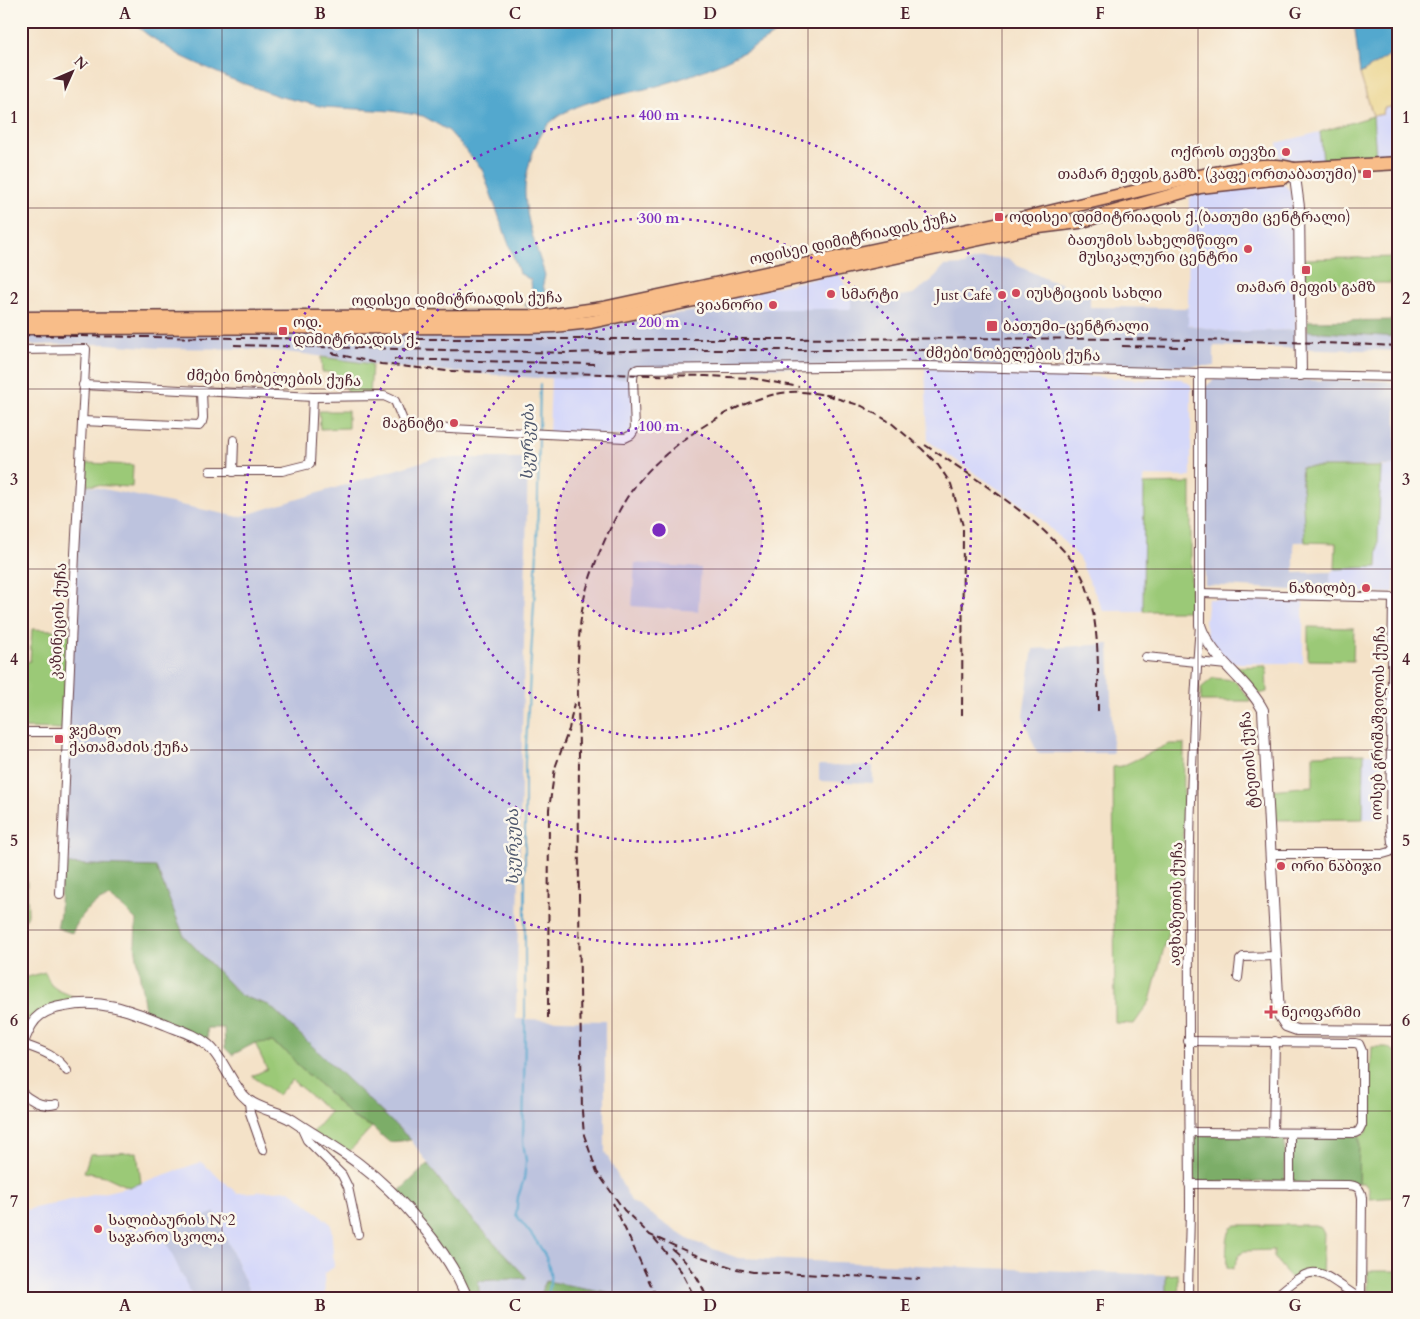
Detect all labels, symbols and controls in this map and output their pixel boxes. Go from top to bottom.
text: A [119,3,131,25]
text: B [314,3,326,25]
text: C [509,3,521,25]
text: D [703,3,717,25]
text: E [900,3,910,25]
text: F [1095,3,1105,25]
text: G [1288,3,1302,25]
north arrow [48,48,98,98]
text: N [70,52,92,74]
text: 400 m [639,105,680,125]
text: 1 [10,107,18,129]
text: 1 [1402,107,1410,129]
place label: ოქროს თევზი [1171,142,1276,162]
marker: ოქროს თევზი [1280,146,1292,158]
place label: თამარ მეფის გამზ. (კაფე ორთაბათუმი) [1057,164,1357,184]
marker: თამარ მეფის გამზ. (კაფე ორთაბათუმი) [1361,168,1373,180]
street label: ოდისეი დიმიტრიადის ქუჩა [748,206,958,270]
place label: ოდისეი დიმიტრიადის ქ.(ბათუმი ცენტრალი) [1009,207,1351,227]
text: 300 m [639,208,680,228]
marker: ოდისეი დიმიტრიადის ქ.(ბათუმი ცენტრალი) [993,211,1005,223]
place label: ბათუმის სახელმწიფო მუსიკალური ცენტრი [1067,230,1238,267]
marker: ბათუმის სახელმწიფო მუსიკალური ცენტრი [1242,243,1254,255]
marker: თამარ მეფის გამზ [1300,264,1312,276]
place label: თამარ მეფის გამზ [1236,277,1376,297]
place label: იუსტიციის სახლი [1026,283,1162,303]
place label: სმარტი [841,284,899,304]
place label: Just Cafe [934,285,992,305]
street label: ოდისეი დიმიტრიადის ქუჩა [351,287,563,311]
marker: იუსტიციის სახლი [1010,287,1022,299]
text: 2 [10,288,18,310]
marker: სმარტი [825,288,837,300]
text: 2 [1402,288,1410,310]
marker: Just Cafe [996,289,1008,301]
place label: ვიანორი [696,295,763,315]
marker: ვიანორი [767,299,779,311]
place label: ოდ. დიმიტრიადის ქ. [293,312,418,349]
text: 200 m [639,312,680,332]
place label: ბათუმი-ცენტრალი [1003,316,1149,336]
marker: ბათუმი-ცენტრალი [985,319,999,333]
marker: ოდ. დიმიტრიადის ქ. [277,325,289,337]
street label: ძმები ნობელების ქუჩა [926,342,1100,366]
street label: ძმები ნობელების ქუჩა [186,365,362,391]
water label: სკურკუბა [516,403,540,480]
place label: მაგნიტი [382,413,444,433]
text: 100 m [639,416,680,436]
marker: მაგნიტი [448,417,460,429]
text: 3 [10,469,18,491]
text: 3 [1402,469,1410,491]
centre of rings [650,521,668,539]
street label: კაზინეცის ქუჩა [45,562,71,680]
place label: ნაზილბე [1289,578,1356,598]
marker: ნაზილბე [1360,582,1372,594]
street label: იოსებ გრიშაშვილის ქუჩა [1366,626,1390,820]
text: 4 [10,649,18,671]
text: 4 [1402,649,1410,671]
street label: ტბეთის ქუჩა [1235,711,1263,809]
place label: ჯემალ ქათამაძის ქუჩა [69,720,188,757]
marker: ჯემალ ქათამაძის ქუჩა [53,733,65,745]
water label: სკურკუბა [502,808,524,885]
text: 5 [10,830,18,852]
text: 5 [1402,830,1410,852]
street label: აფხაზეთის ქუჩა [1165,842,1187,966]
place label: ორი ნაბიჯი [1291,856,1381,876]
marker: ორი ნაბიჯი [1275,860,1287,872]
place label: ნეოფარმი [1281,1002,1361,1022]
marker: ნეოფარმი [1265,1006,1277,1018]
text: 6 [10,1010,18,1032]
text: 6 [1402,1010,1410,1032]
text: 7 [10,1191,18,1213]
text: 7 [1402,1191,1410,1213]
place label: სალიბაურის №2 საჯარო სკოლა [108,1210,236,1247]
marker: სალიბაურის №2 საჯარო სკოლა [92,1223,104,1235]
text: A [119,1295,131,1317]
text: B [314,1295,326,1317]
text: C [509,1295,521,1317]
text: D [703,1295,717,1317]
text: E [900,1295,910,1317]
text: F [1095,1295,1105,1317]
text: G [1288,1295,1302,1317]

